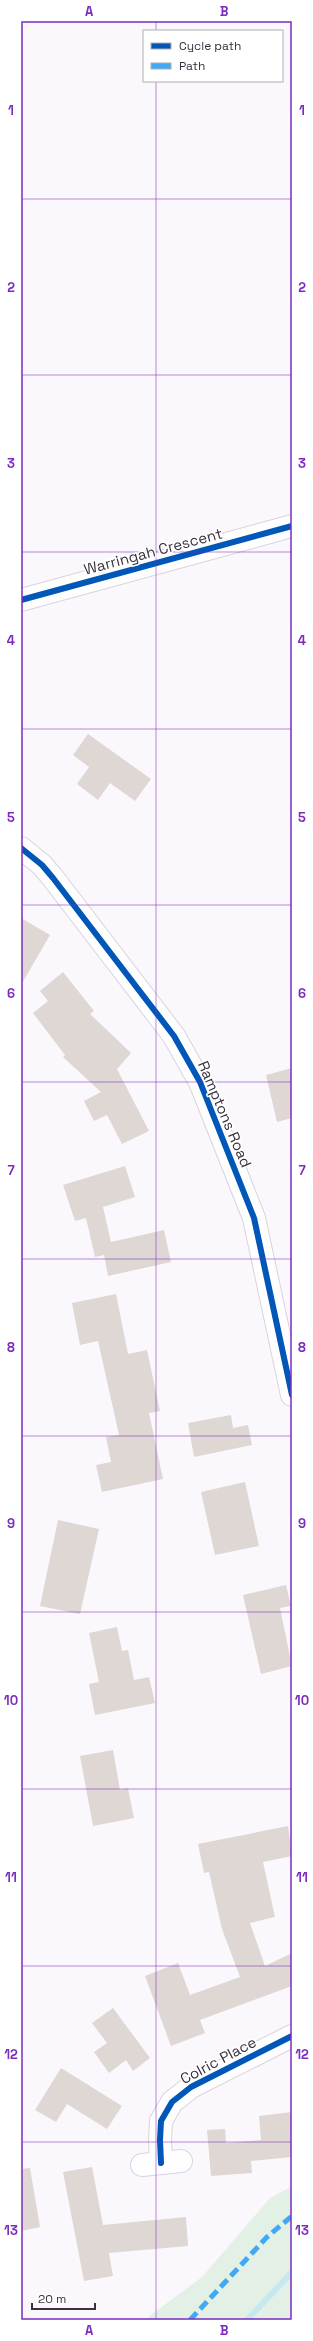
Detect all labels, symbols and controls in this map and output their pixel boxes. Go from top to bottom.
text: A [85,3,94,20]
text: B [220,3,229,20]
legend [143,30,283,82]
text: Cycle path [179,38,241,54]
text: Path [179,58,205,74]
text: 1 [8,102,14,119]
text: 1 [299,102,305,119]
text: 2 [7,279,15,296]
text: 2 [298,279,306,296]
text: 3 [7,455,15,472]
text: 3 [298,455,306,472]
street label: Warringah Crescent [82,523,224,579]
text: 4 [7,632,15,649]
text: 4 [298,632,306,649]
text: 5 [7,809,15,826]
text: 5 [298,809,306,826]
text: 6 [7,985,15,1002]
text: 6 [298,985,306,1002]
street label: Ramptons Road [194,1058,256,1170]
text: 7 [7,1162,15,1179]
text: 7 [298,1162,306,1179]
text: 8 [7,1339,15,1356]
text: 8 [298,1339,306,1356]
text: 9 [7,1515,15,1532]
text: 9 [298,1515,306,1532]
text: 10 [4,1692,18,1709]
text: 10 [295,1692,309,1709]
text: 11 [5,1869,17,1886]
text: 11 [296,1869,308,1886]
street label: Colric Place [177,2032,260,2088]
text: 12 [4,2046,18,2063]
text: 12 [295,2046,309,2063]
text: 13 [4,2222,18,2239]
text: 13 [295,2222,309,2239]
scale bar [32,2285,95,2311]
text: 20 m [38,2291,66,2307]
text: A [85,2322,94,2339]
text: B [220,2322,229,2339]

